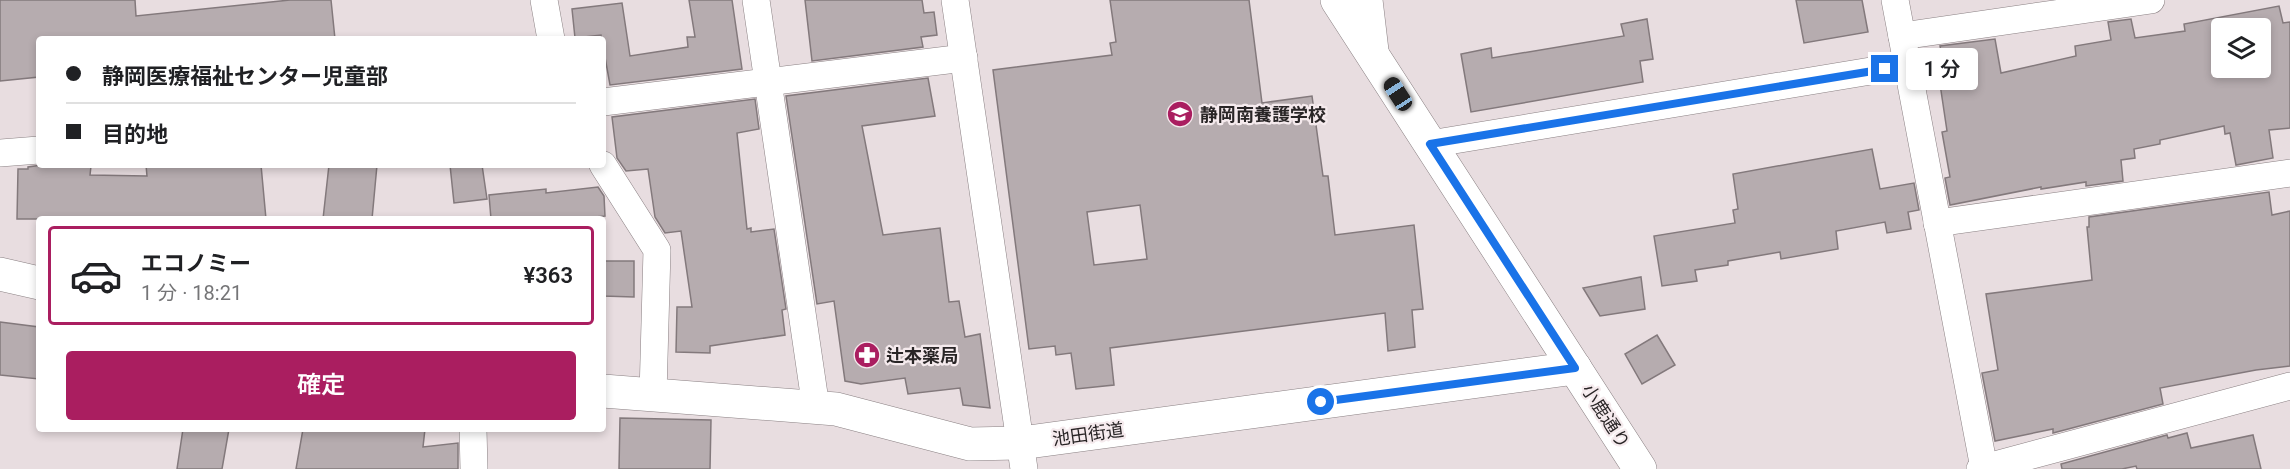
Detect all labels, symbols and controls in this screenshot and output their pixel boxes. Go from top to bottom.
map controls [2211,18,2271,78]
button: layers [2211,18,2271,78]
callout: 1 分 [1906,48,1978,90]
route end [1871,55,1898,82]
text: 1 分 [1924,57,1960,81]
text: 静岡医療福祉センター児童部 [102,64,388,89]
car [1381,74,1415,114]
school or university icon: 静岡南養護学校 [1165,99,1195,129]
place label: 静岡南養護学校 [1200,104,1326,125]
text: 目的地 [102,122,168,147]
icon: car [69,249,123,303]
text: エコノミー [141,251,251,276]
text: ¥363 [524,263,573,288]
text: 1 分 · 18:21 [141,281,242,305]
pharmacy icon: 辻本薬局 [852,340,882,370]
place label: 辻本薬局 [886,345,958,366]
button: 確定 [66,351,576,420]
street label: 小鹿通り [1578,380,1634,452]
route start [1307,388,1334,415]
street label: 池田街道 [1051,419,1125,449]

